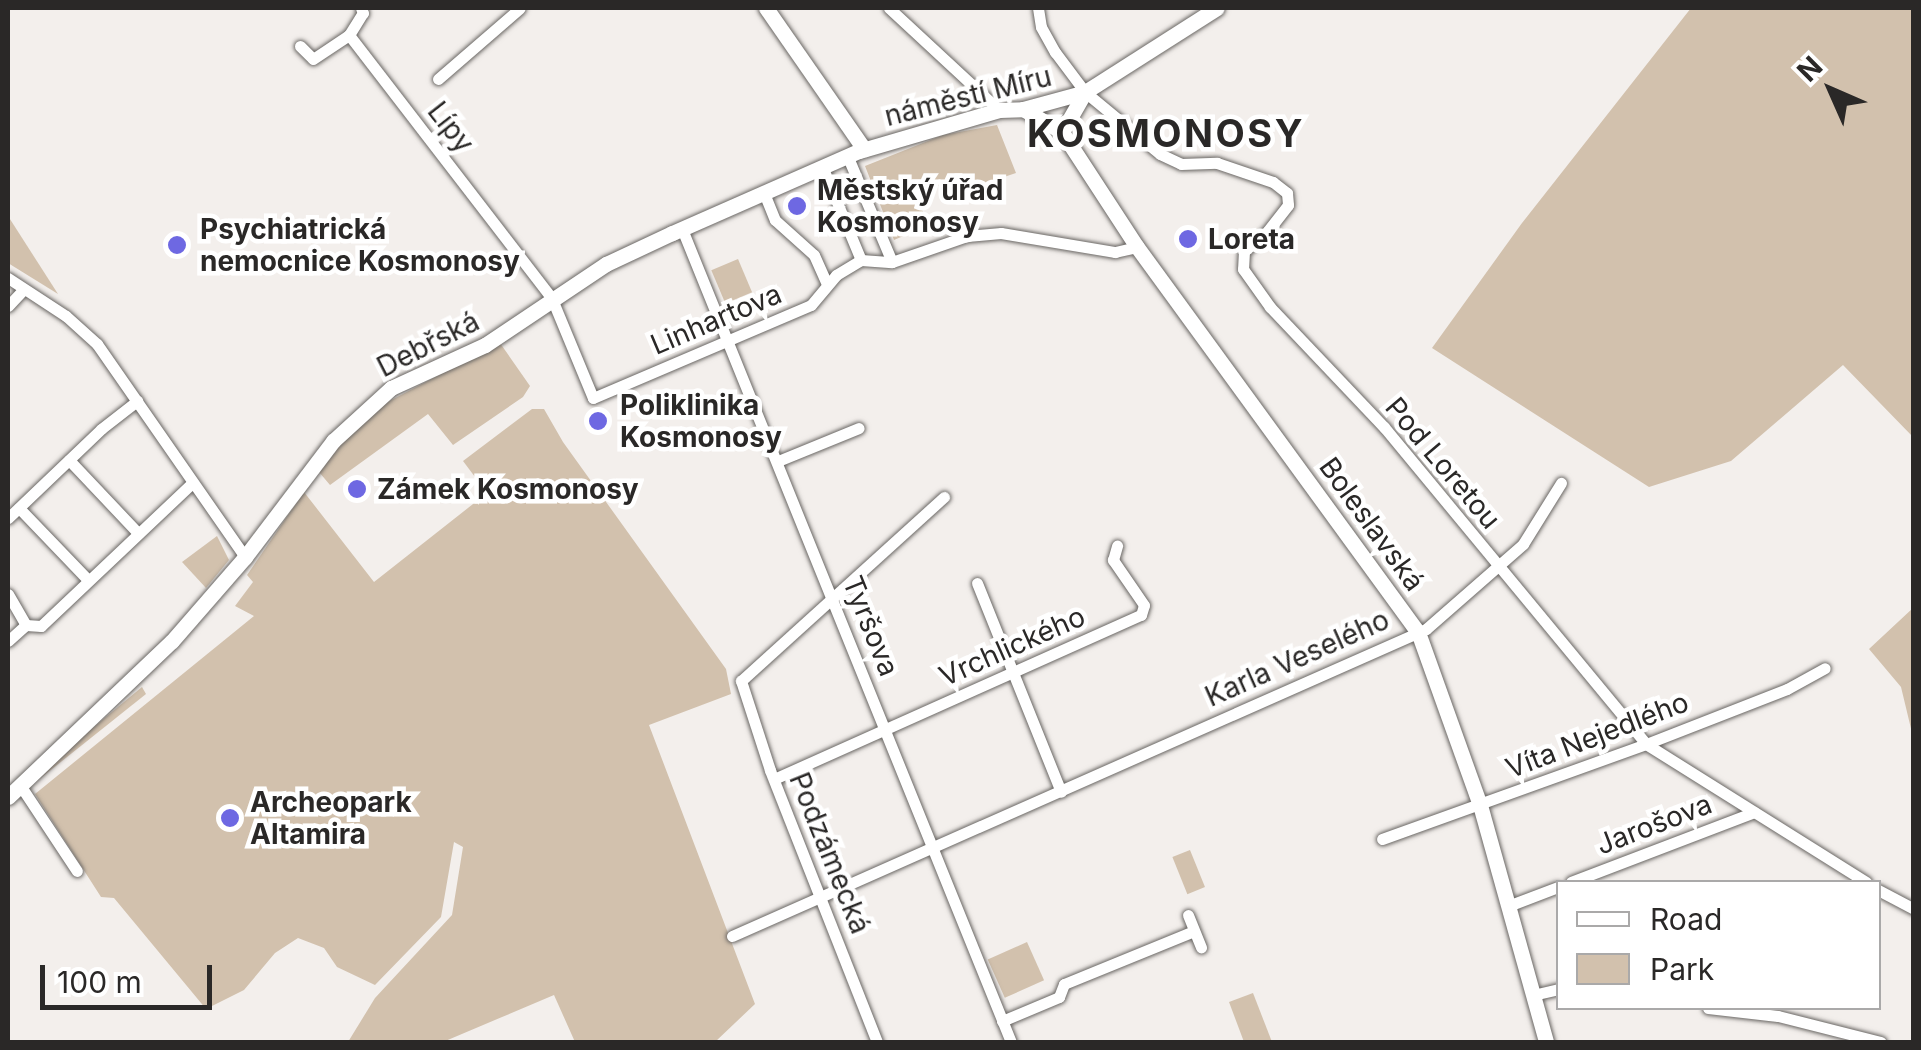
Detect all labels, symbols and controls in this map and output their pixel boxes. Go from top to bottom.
north arrow [1781,40,1881,140]
text: N [1790,49,1829,88]
street label: náměstí Míru [881,59,1055,133]
street label: Lípy [421,95,481,159]
district label: KOSMONOSY [1027,111,1305,157]
place label: Městský úřad Kosmonosy [817,173,1003,239]
marker: Městský úřad Kosmonosy [786,195,808,217]
place label: Psychiatrická nemocnice Kosmonosy [200,212,520,278]
place label: Loreta [1208,222,1295,256]
marker: Loreta [1177,228,1199,250]
marker: Psychiatrická nemocnice Kosmonosy [164,232,190,258]
street label: Linhartova [646,276,786,362]
street label: Debřská [371,304,485,384]
place label: Poliklinika Kosmonosy [620,388,782,454]
street label: Pod Loretou [1378,391,1508,535]
marker: Poliklinika Kosmonosy [585,408,611,434]
street label: Boleslavská [1312,451,1432,597]
place label: Zámek Kosmonosy [377,472,639,506]
marker: Zámek Kosmonosy [346,478,368,500]
street label: Tyršova [836,571,906,681]
street label: Vrchlického [934,599,1090,693]
street label: Karla Veselého [1200,602,1394,714]
street label: Víta Nejedlého [1501,685,1693,785]
street label: Podzámecká [782,768,878,938]
place label: Archeopark Altamira [250,785,412,851]
street label: Jarošova [1592,787,1716,861]
marker: Archeopark Altamira [219,807,241,829]
legend [1556,880,1881,1010]
text: Road [1650,901,1722,937]
scale bar [45,945,218,1007]
text: Park [1650,951,1714,987]
text: 100 m [57,964,142,1000]

